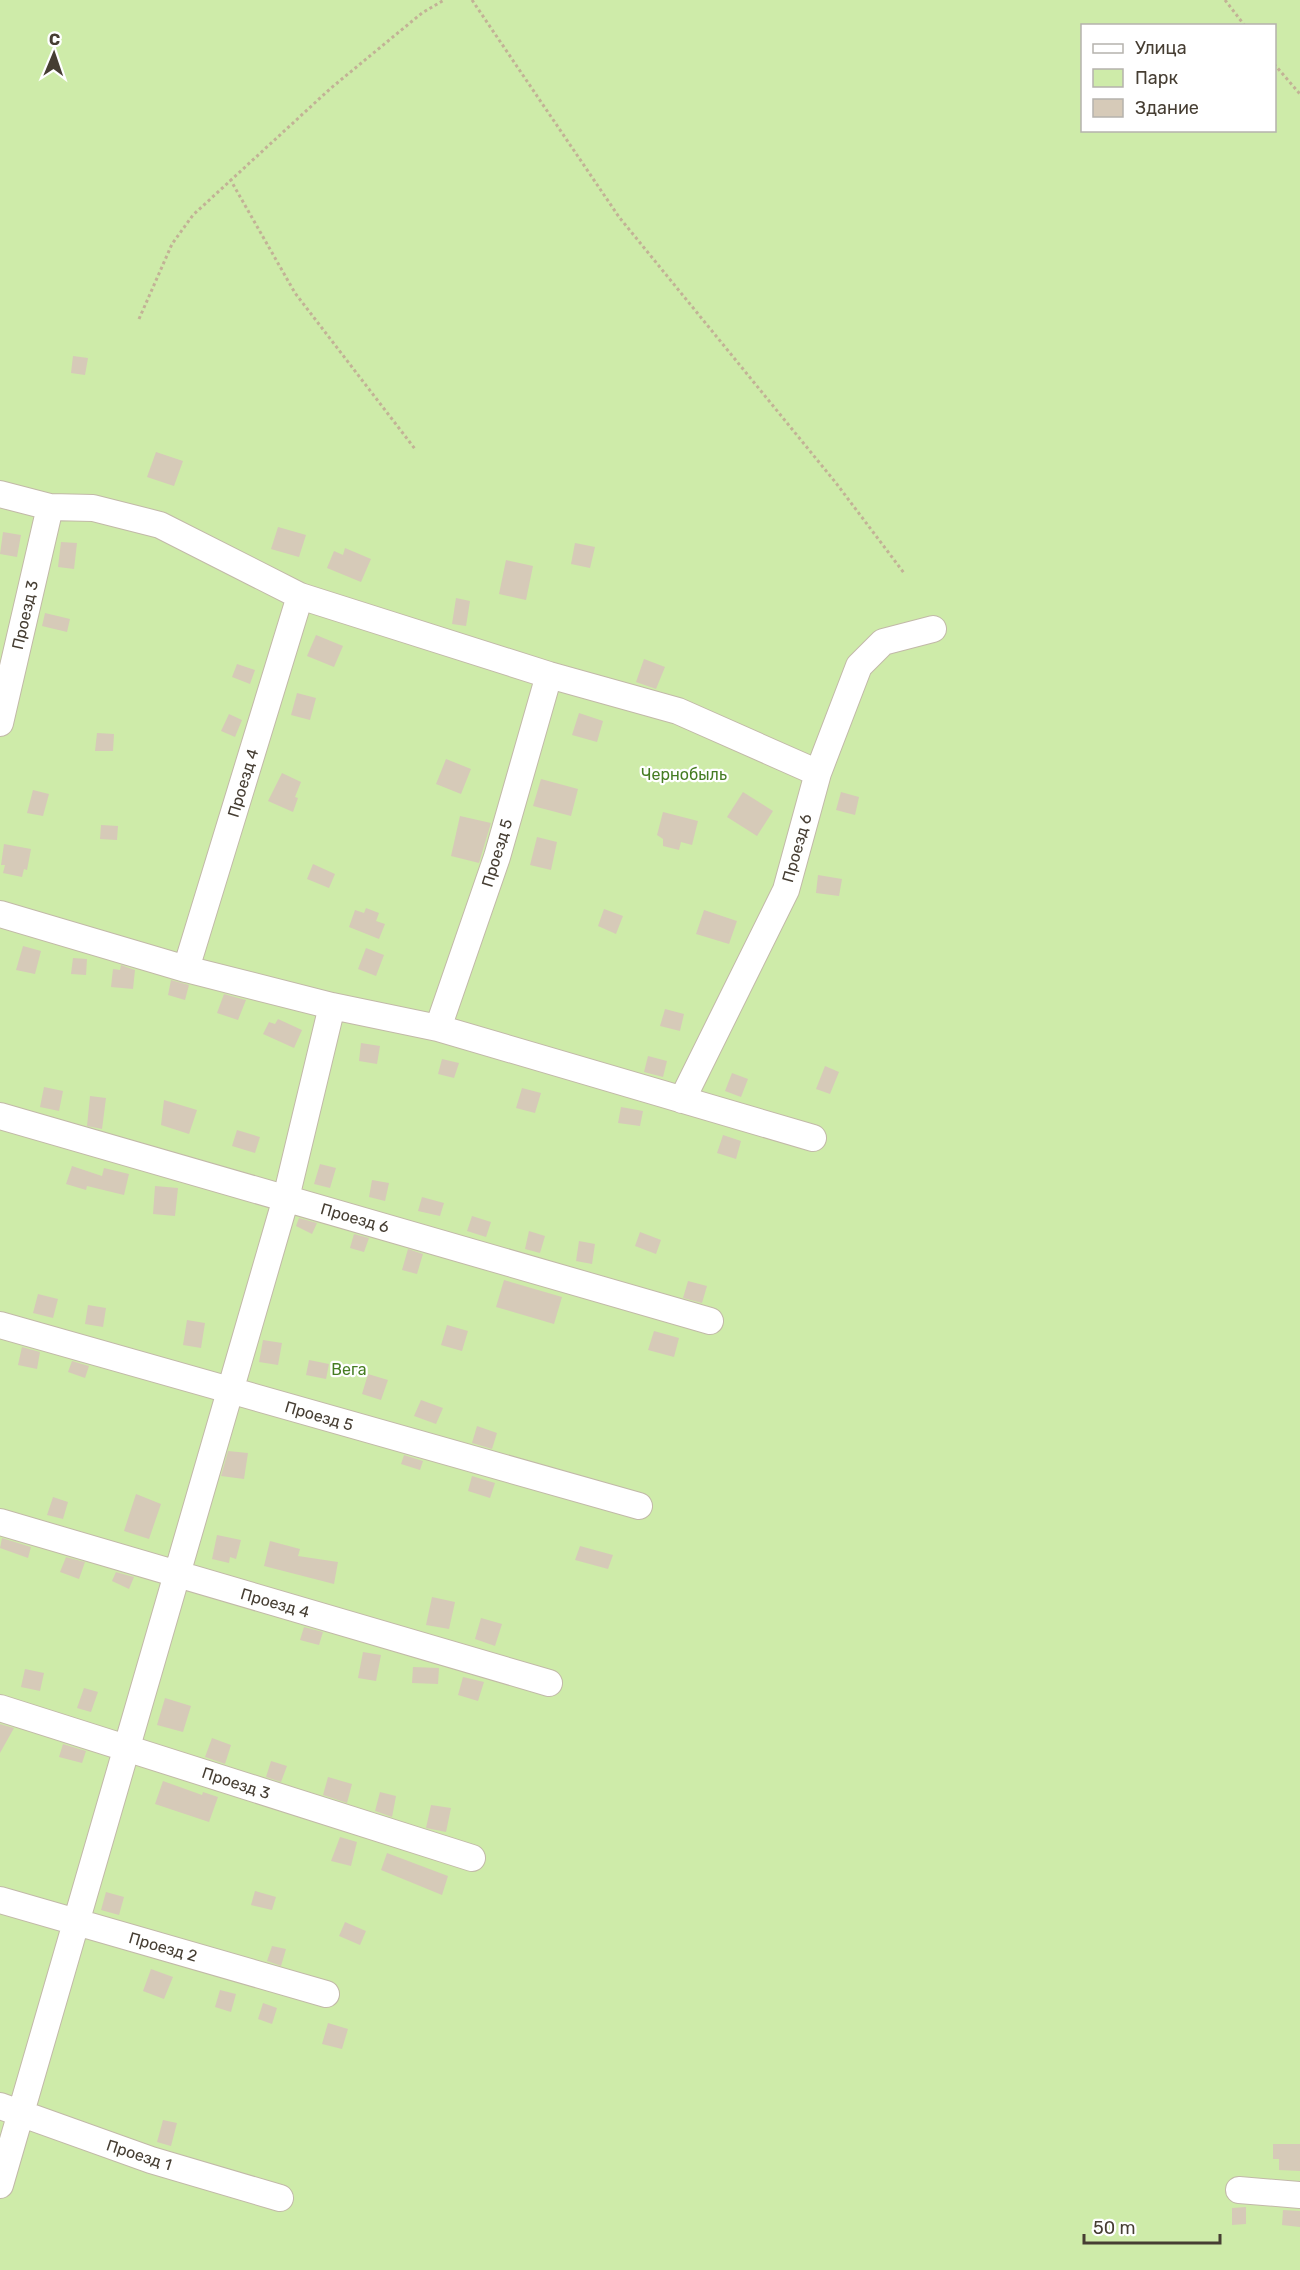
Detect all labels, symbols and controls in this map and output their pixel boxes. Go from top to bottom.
north arrow [24,24,84,84]
legend [1081,24,1276,132]
text: С [49,30,60,49]
text: Улица [1135,37,1187,59]
text: Парк [1135,67,1179,89]
text: Здание [1135,97,1199,119]
street label: Проезд 3 [8,579,42,651]
street label: Проезд 4 [224,746,262,820]
park label: Чернобыль [641,765,727,784]
street label: Проезд 6 [778,811,816,884]
street label: Проезд 5 [478,817,516,889]
street label: Проезд 6 [319,1199,392,1237]
park label: Вега [331,1360,367,1379]
street label: Проезд 5 [283,1397,355,1435]
street label: Проезд 4 [238,1584,312,1622]
street label: Проезд 3 [200,1763,272,1803]
street label: Проезд 2 [127,1928,199,1966]
street label: Проезд 1 [104,2136,174,2174]
scale bar [1084,2207,1220,2245]
text: 50 m [1093,2217,1136,2239]

